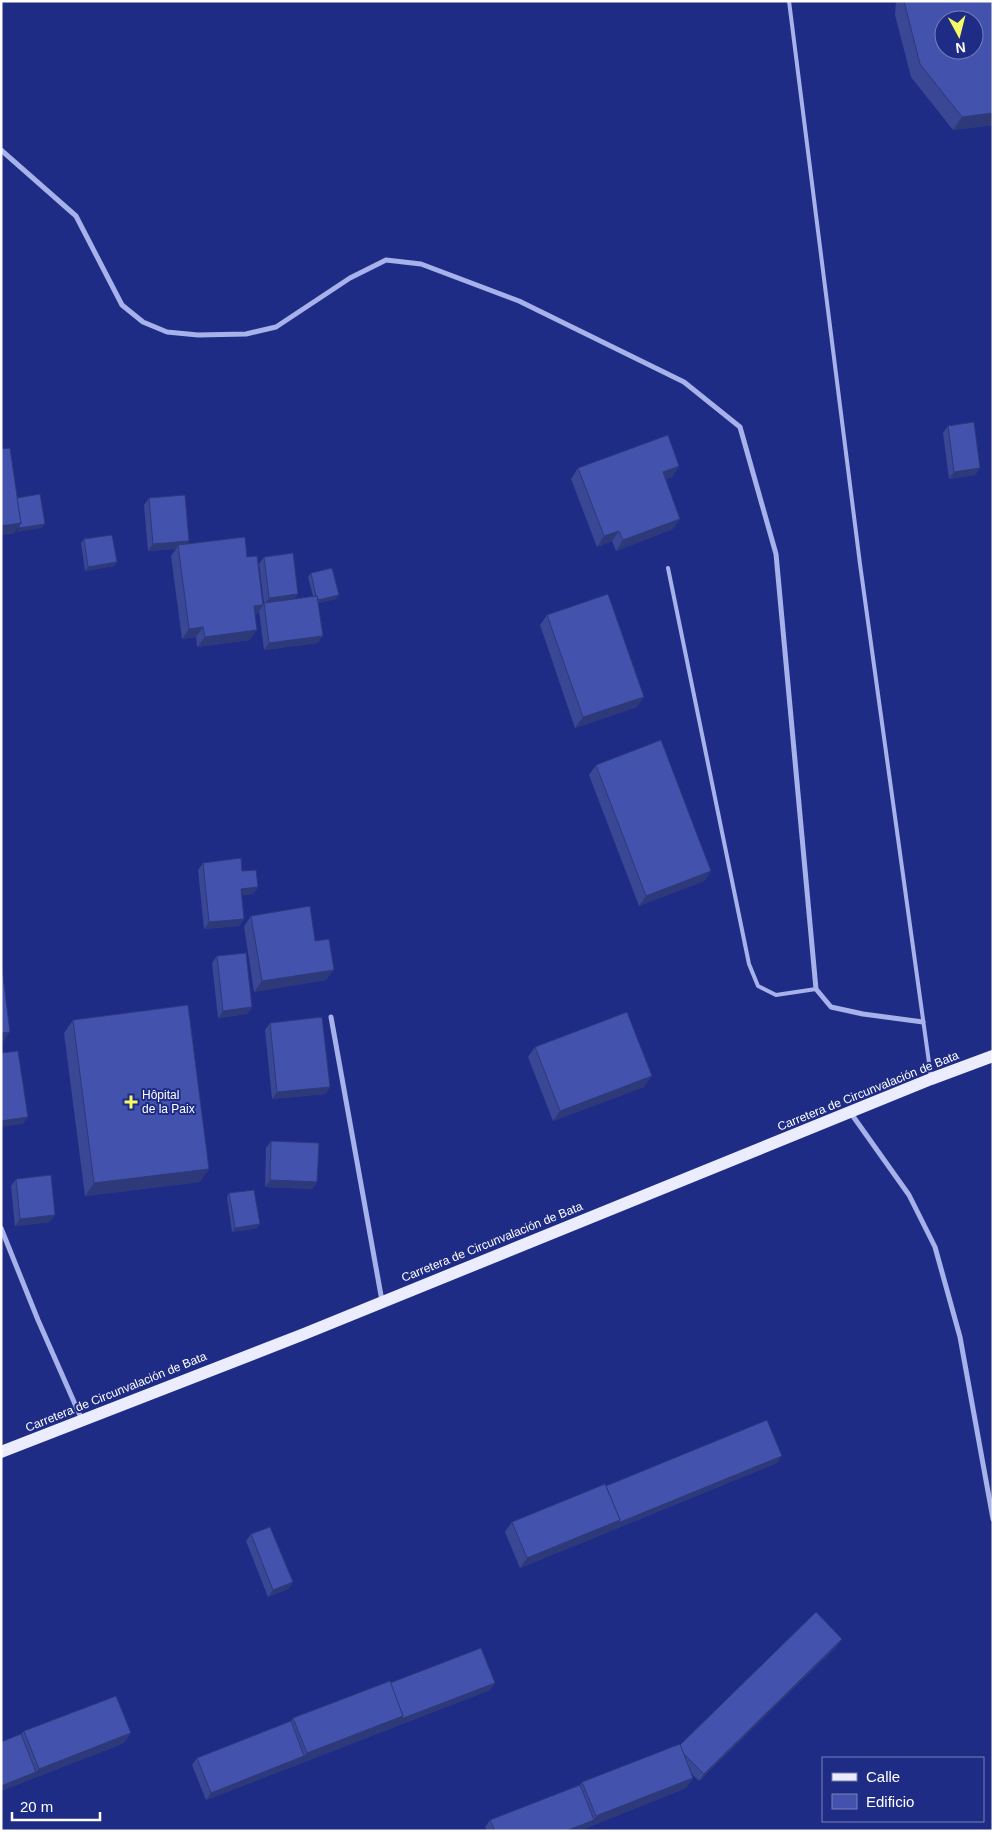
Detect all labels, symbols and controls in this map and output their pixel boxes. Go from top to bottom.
north arrow [934,10,984,60]
text: N [955,39,967,56]
street label: Carretera de Circunvalación de Bata [775,1048,961,1134]
place label: Hôpital de la Paix [142,1088,195,1116]
marker: Hôpital de la Paix [124,1095,138,1109]
street label: Carretera de Circunvalación de Bata [399,1199,585,1285]
street label: Carretera de Circunvalación de Bata [23,1349,209,1435]
legend [822,1757,984,1822]
text: Calle [866,1768,900,1785]
scale bar [12,1790,100,1822]
text: Edificio [866,1793,914,1810]
text: 20 m [20,1798,53,1815]

